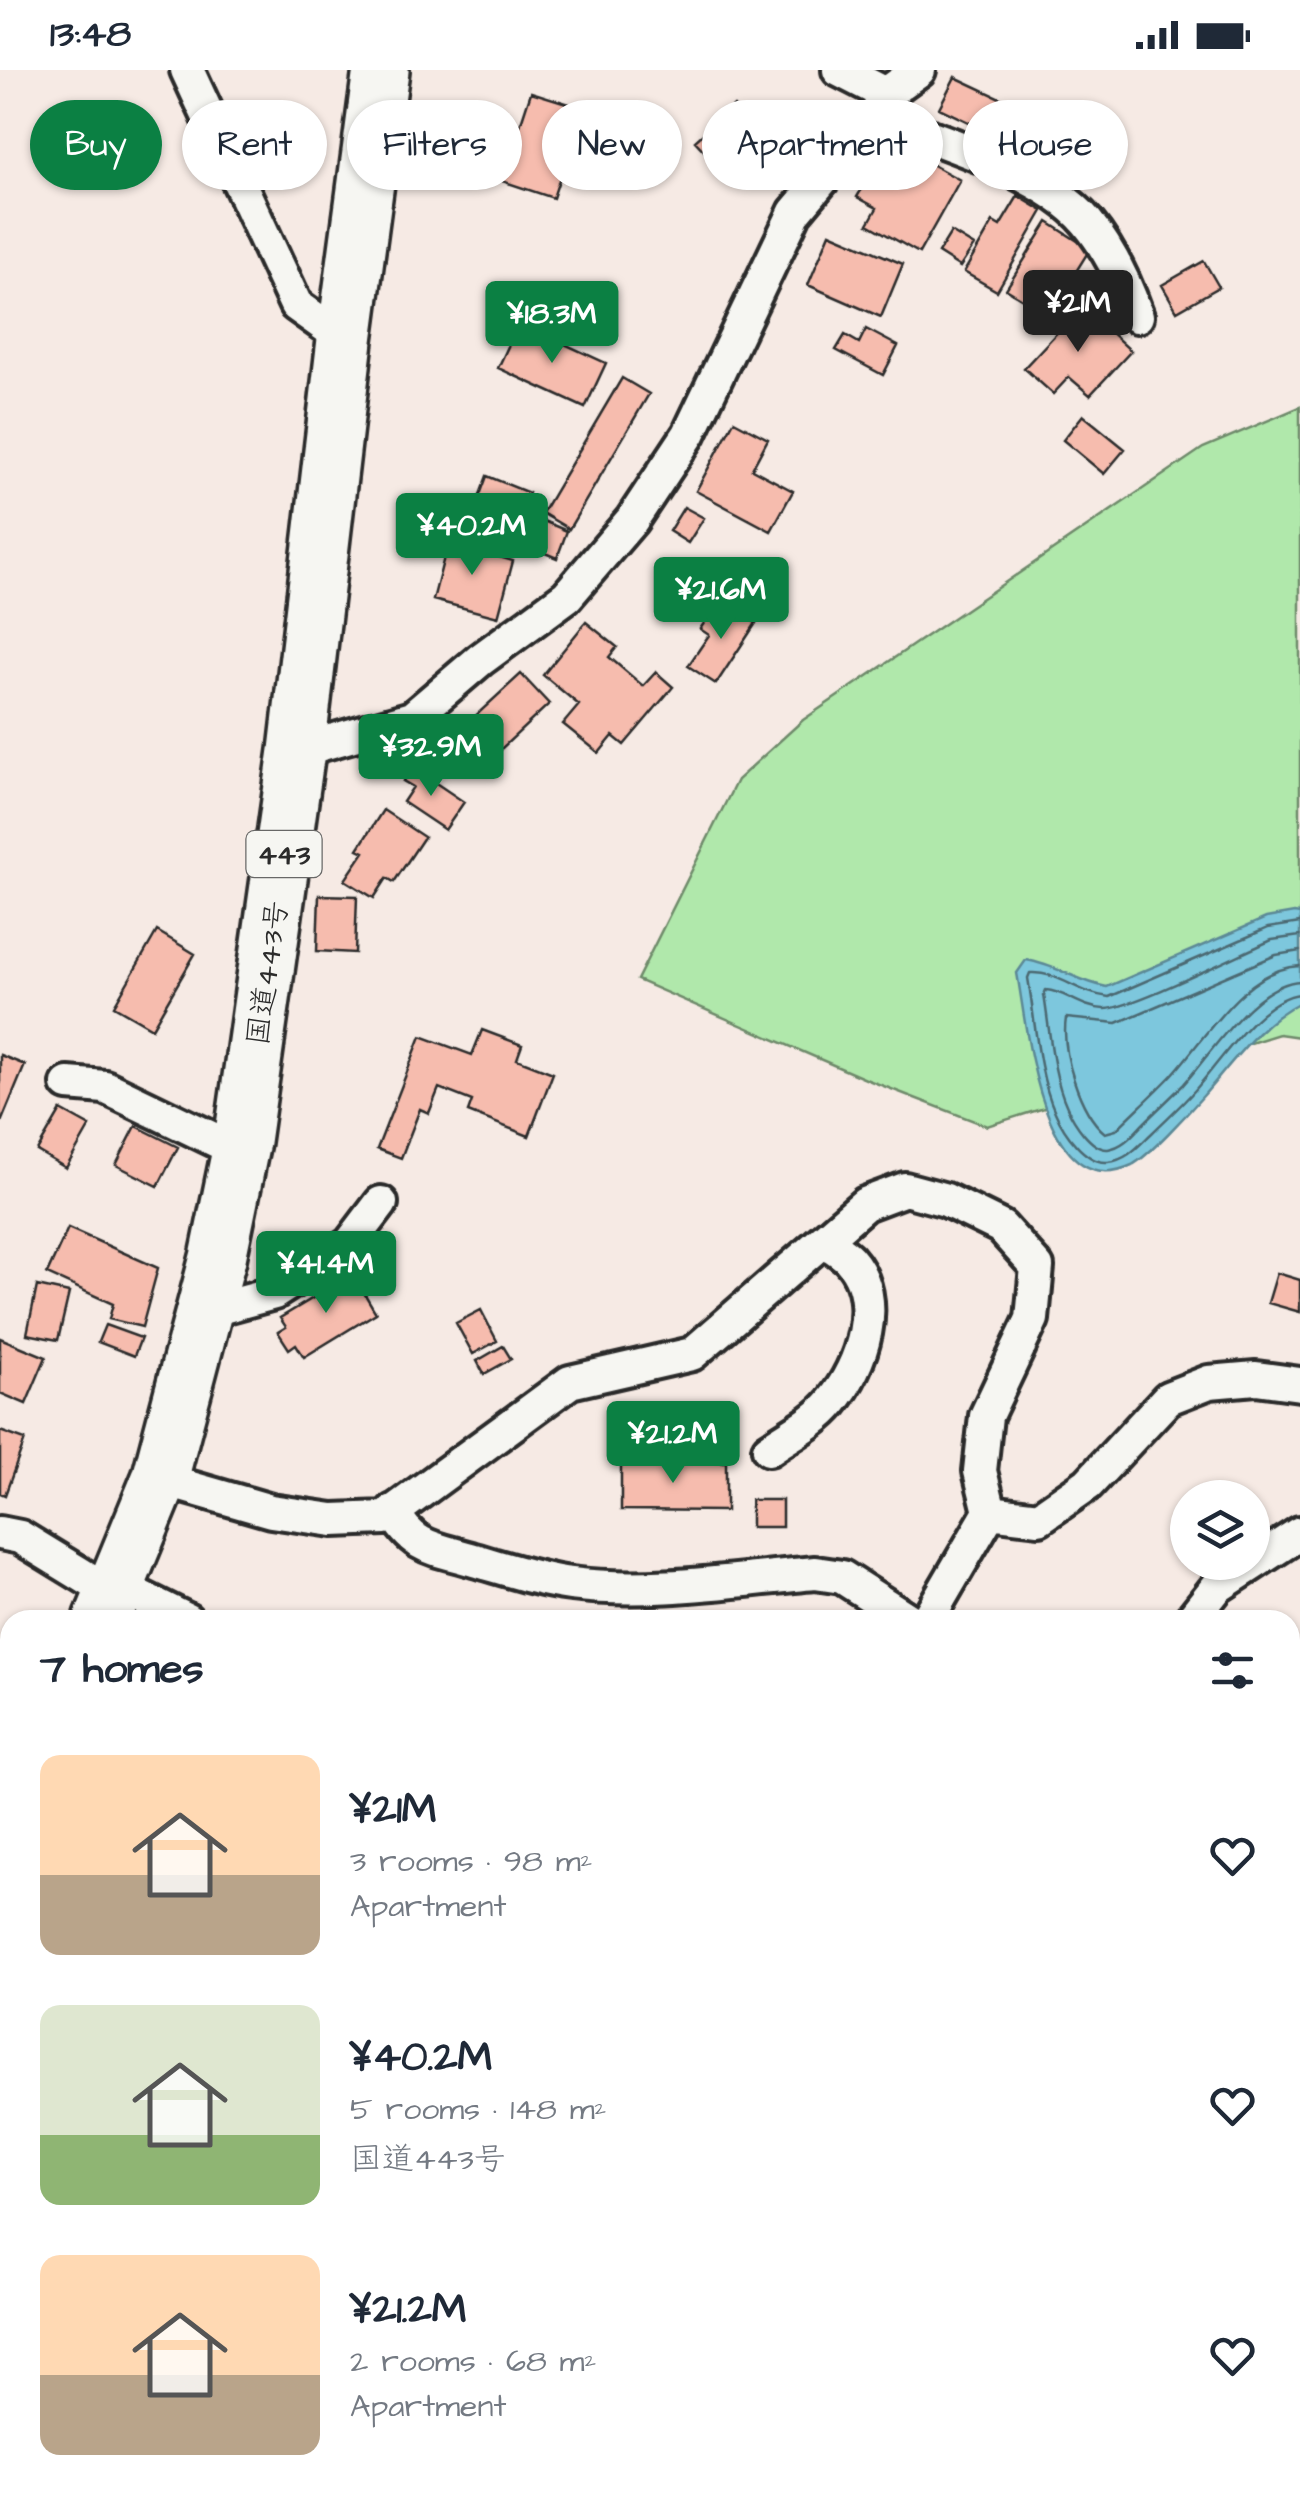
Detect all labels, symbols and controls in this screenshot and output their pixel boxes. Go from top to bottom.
text: 13:48 [50,9,131,61]
chip: Buy [30,100,162,190]
chip: Rent [182,100,327,190]
chip: Filters [347,100,522,190]
chip: New [542,100,682,190]
chip: Apartment [702,100,943,190]
chip: House [963,100,1128,190]
pin: ¥21M [1019,270,1137,355]
text: ¥21M [1045,280,1111,325]
pin: ¥18.3M [471,281,633,366]
text: ¥18.3M [507,291,597,336]
pin: ¥40.2M [391,493,553,578]
text: ¥40.2M [418,503,526,548]
pin: ¥21.6M [640,557,802,642]
text: ¥21.6M [676,567,766,612]
pin: ¥32.9M [350,714,512,799]
text: ¥32.9M [381,724,481,769]
road number: 443 [246,831,322,877]
street label: 国道443号 [237,898,299,1048]
pin: ¥41.4M [245,1231,407,1316]
text: ¥41.4M [278,1241,374,1286]
pin: ¥21.2M [592,1401,754,1486]
text: ¥21.2M [629,1411,717,1456]
map controls [1170,1480,1270,1580]
button: layers [1170,1480,1270,1580]
text: 7 homes [40,1641,204,1699]
icon: filters [1205,1643,1260,1698]
text: ¥21M [350,1781,437,1839]
icon: home [120,1795,240,1915]
icon: heart [1205,1828,1260,1883]
text: 3 rooms · 98 m² [350,1839,593,1884]
text: Apartment [350,1884,506,1929]
text: ¥40.2M [350,2029,492,2087]
icon: home [120,2045,240,2165]
icon: heart [1205,2078,1260,2133]
text: 5 rooms · 148 m² [350,2087,607,2132]
text: 国道443号 [350,2137,506,2182]
text: ¥21.2M [350,2281,467,2339]
icon: home [120,2295,240,2415]
icon: heart [1205,2328,1260,2383]
text: 2 rooms · 68 m² [350,2339,596,2384]
text: Apartment [350,2384,506,2429]

